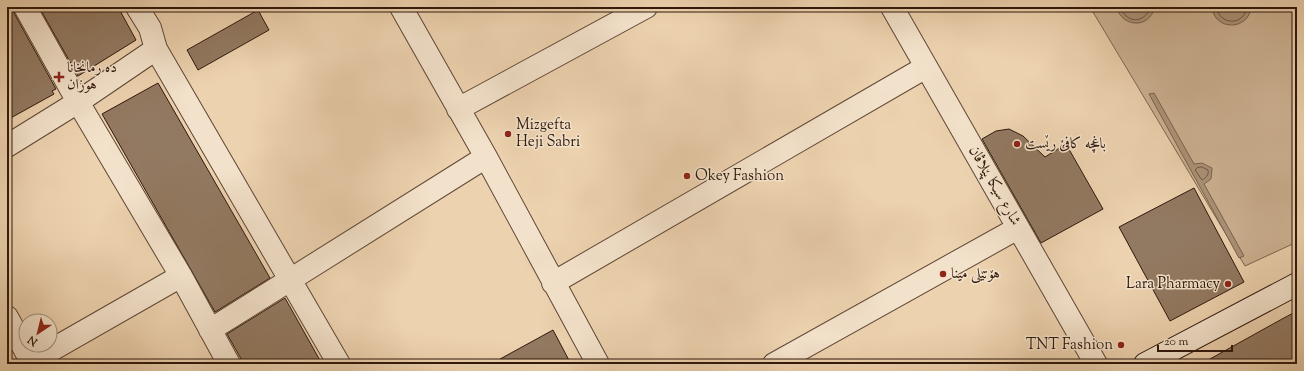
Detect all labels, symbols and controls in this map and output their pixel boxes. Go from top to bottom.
place label: ده رمانخانا هوزان [67,58,117,96]
marker: ده رمانخانا هوزان [54,72,64,82]
place label: Mizgefta Heji Sabri [516,115,580,153]
marker: Mizgefta Heji Sabri [503,129,513,139]
place label: باغچه‌ كافێ رێست [1025,134,1106,155]
marker: باغچه‌ كافێ رێست [1012,139,1022,149]
street label: شارع سيكا پێلاڤان [962,142,1025,230]
place label: Okey Fashion [695,166,784,187]
marker: Okey Fashion [682,171,692,181]
place label: هۆتێلی مینا [951,264,1000,285]
marker: هۆتێلی مینا [938,269,948,279]
place label: Lara Pharmacy [1126,274,1221,295]
marker: Lara Pharmacy [1223,279,1233,289]
north arrow [18,313,58,353]
scale bar [1158,327,1232,353]
text: N [24,331,42,350]
text: 20 m [1164,333,1189,351]
place label: TNT Fashion [1026,335,1113,356]
marker: TNT Fashion [1116,340,1126,350]

